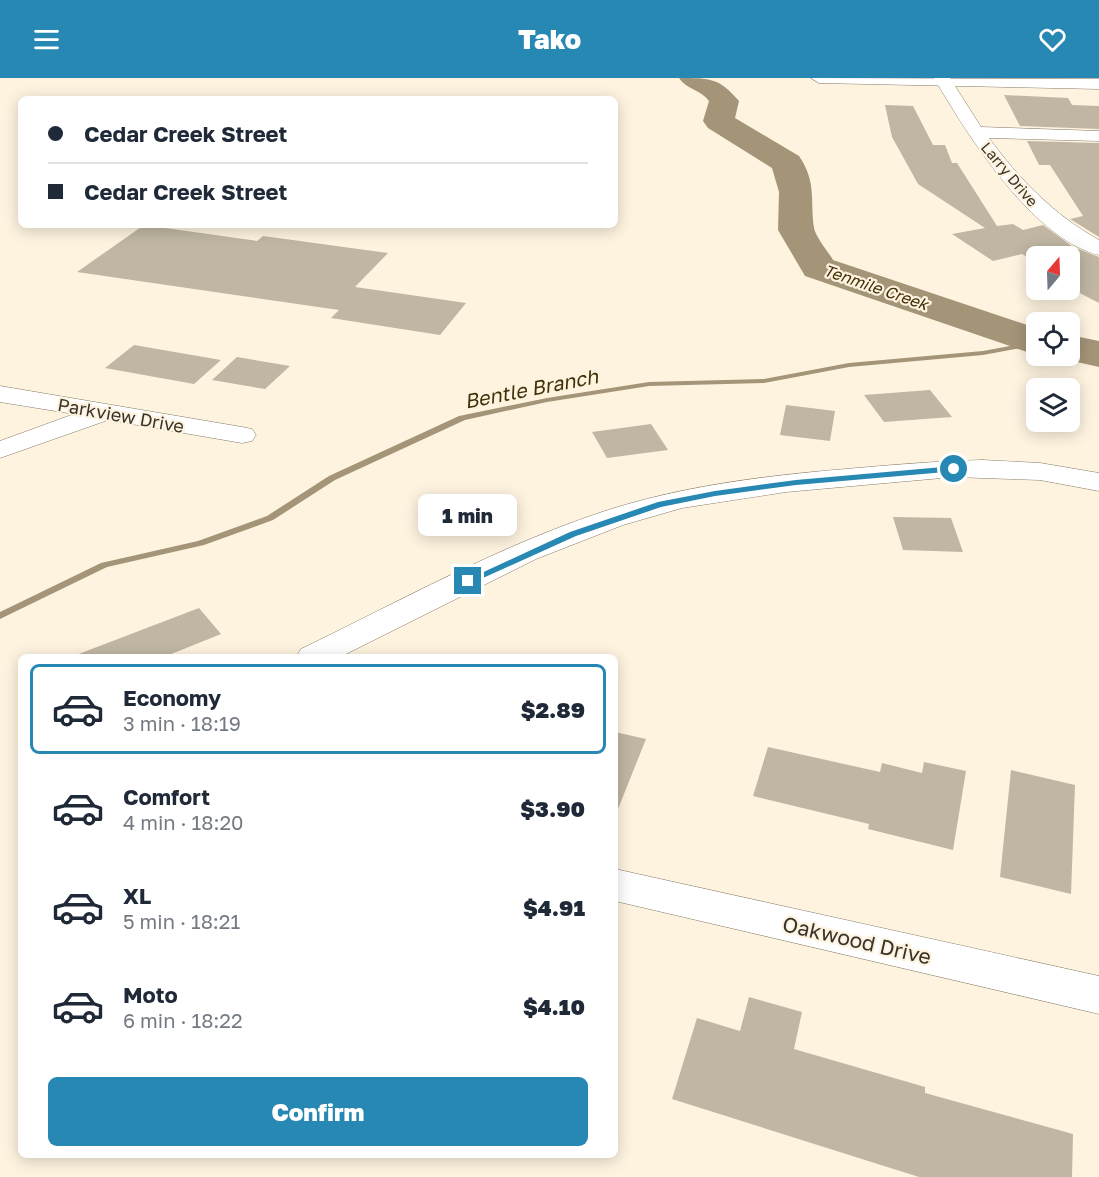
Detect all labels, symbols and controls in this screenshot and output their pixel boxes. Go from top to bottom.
icon: menu [30,23,63,56]
text: Tako [518,23,581,55]
icon: heart [1036,23,1069,56]
text: Cedar Creek Street [84,120,287,147]
street label: Larry Drive [978,138,1042,210]
text: Cedar Creek Street [84,178,287,205]
north arrow [1026,246,1080,300]
map controls [1026,246,1080,432]
water label: Tenmile Creek [821,260,933,315]
button: locate [1026,312,1080,366]
water label: Bentle Branch [462,363,601,413]
button: layers [1026,378,1080,432]
street label: Parkview Drive [56,393,186,437]
route start [940,455,967,482]
callout: 1 min [418,494,518,536]
text: 1 min [442,503,493,527]
route end [454,567,481,594]
icon: car [51,682,105,736]
text: Economy [123,684,221,711]
text: $2.89 [521,696,585,723]
text: 3 min · 18:19 [123,711,241,735]
icon: car [51,781,105,835]
text: Comfort [123,783,210,810]
text: $3.90 [520,795,585,822]
text: 4 min · 18:20 [123,810,243,834]
icon: car [51,880,105,934]
text: XL [123,882,151,909]
text: $4.91 [523,894,585,921]
text: 5 min · 18:21 [123,909,240,933]
street label: Oakwood Drive [780,910,934,970]
icon: car [51,979,105,1033]
text: Moto [123,981,178,1008]
text: $4.10 [523,993,585,1020]
text: 6 min · 18:22 [123,1008,243,1032]
button: Confirm [48,1077,588,1146]

